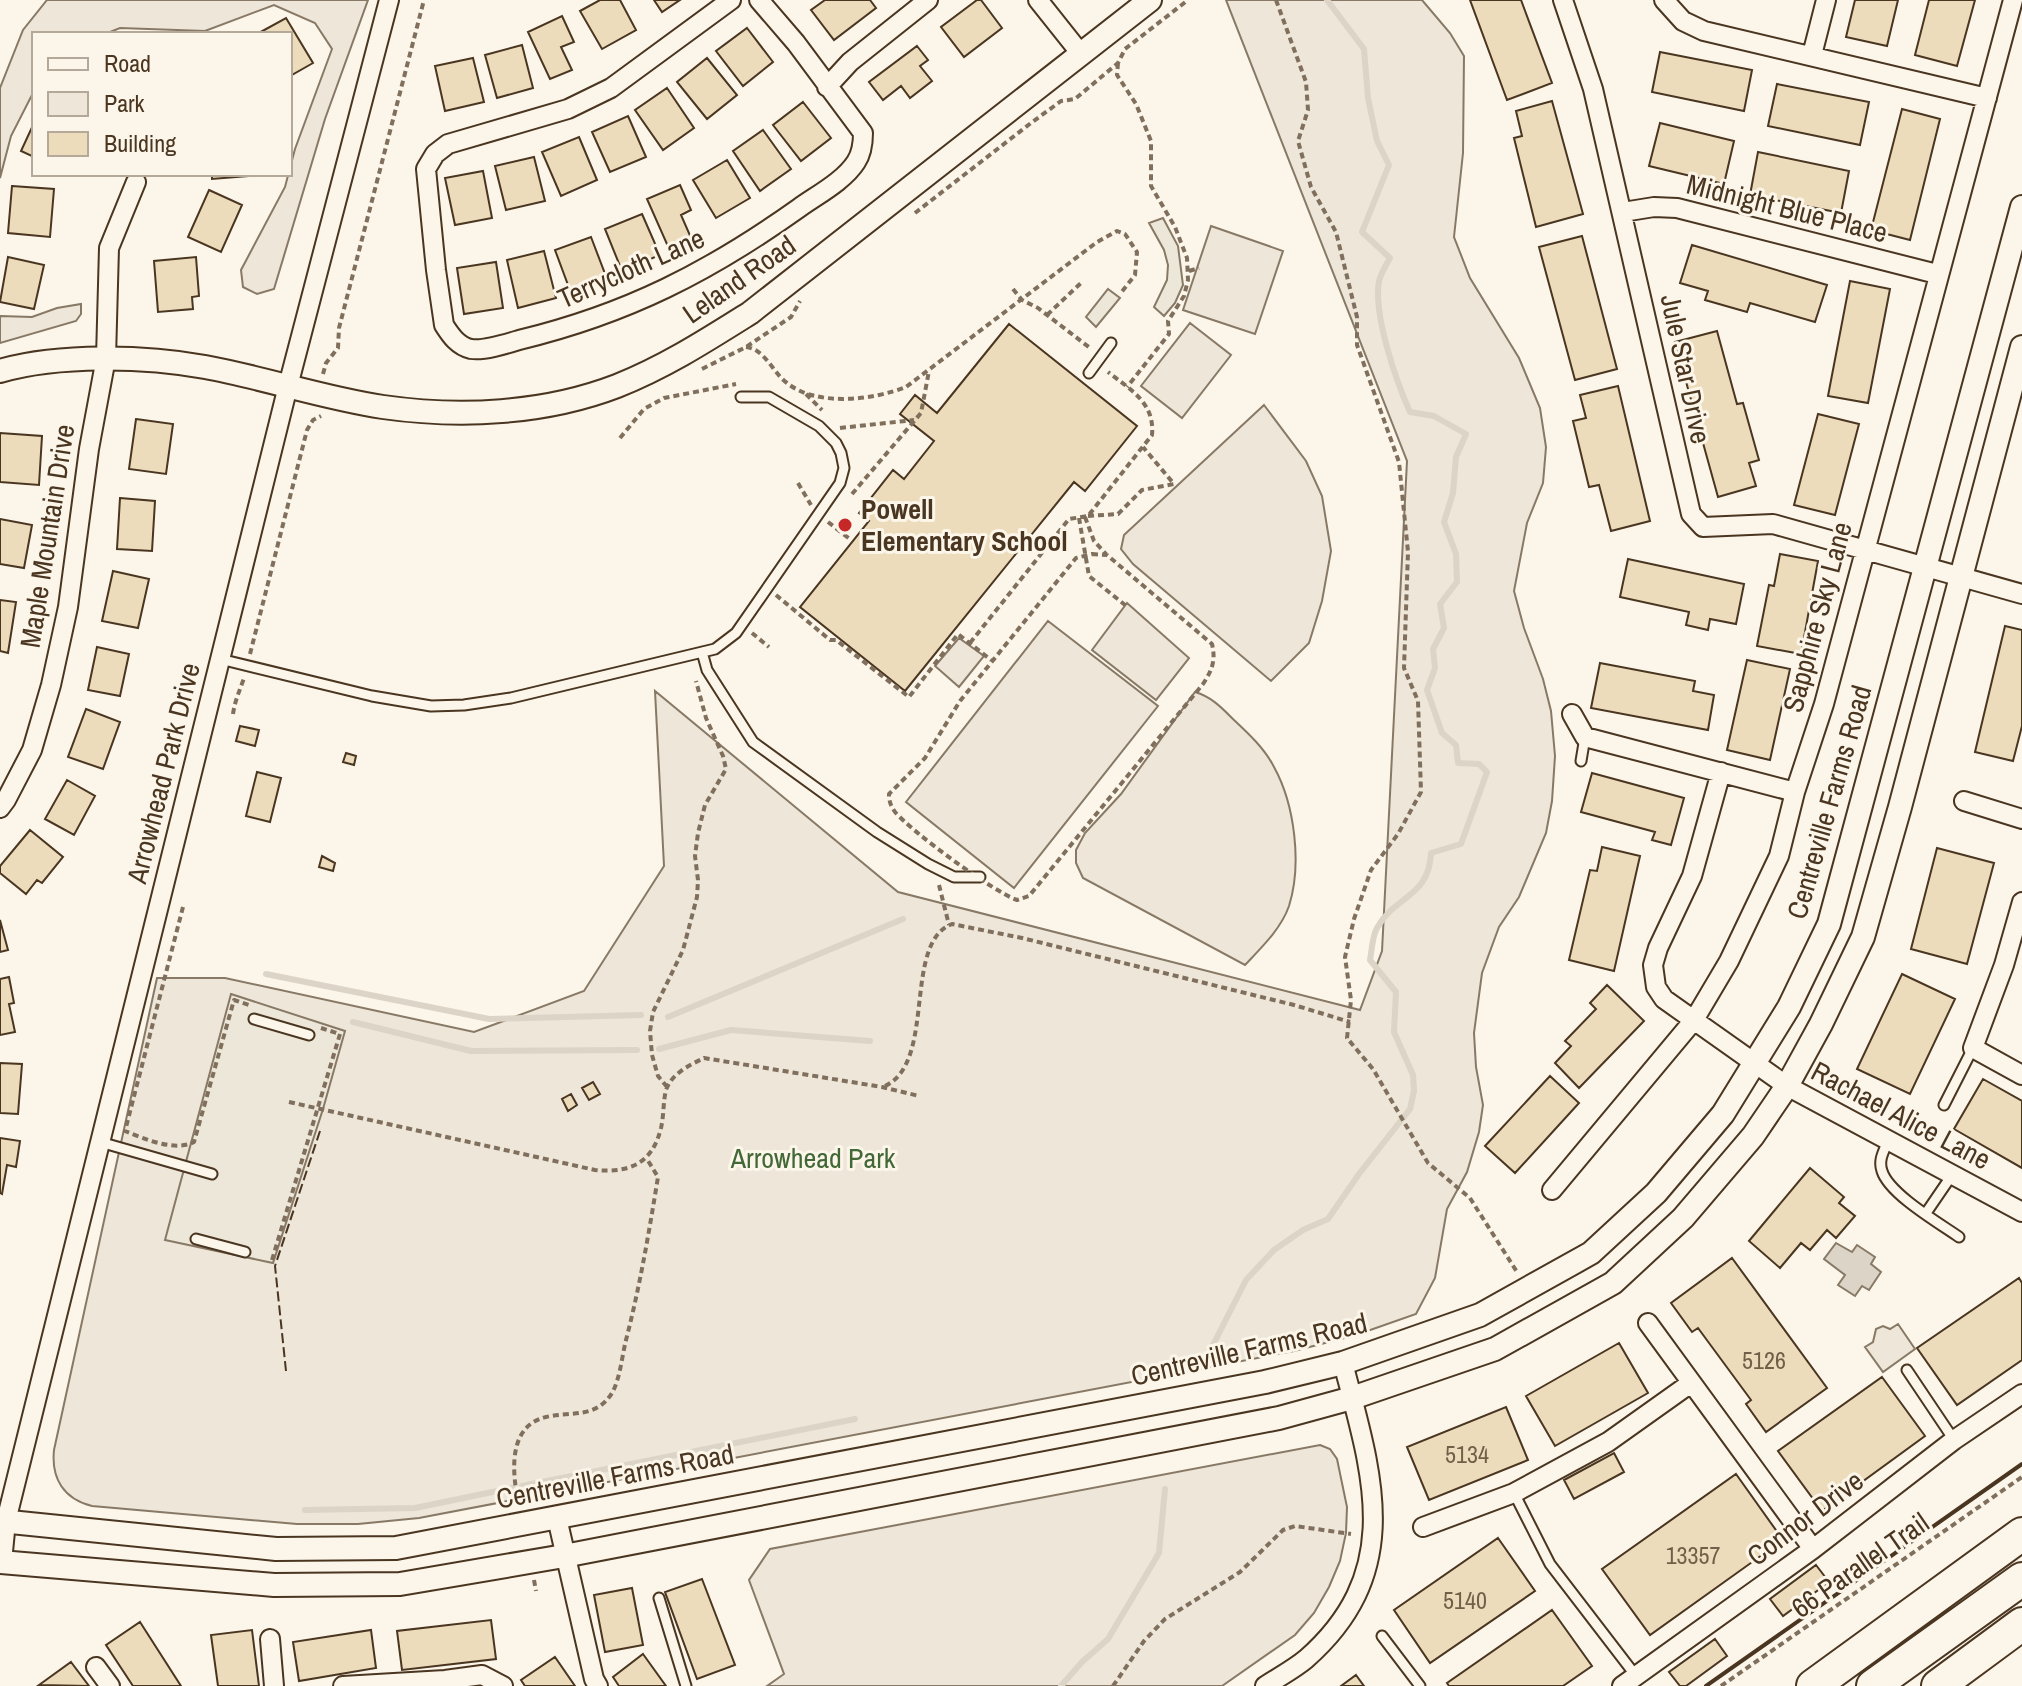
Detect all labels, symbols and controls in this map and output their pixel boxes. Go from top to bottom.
legend [32,32,292,176]
text: Road [104,47,151,79]
text: Park [104,87,145,119]
text: Building [104,127,176,159]
street label: Midnight Blue Place [1683,165,1891,251]
street label: Terrycloth Lane [552,219,710,317]
street label: Leland Road [675,226,803,332]
street label: Jule Star Drive [1652,291,1720,447]
street label: Maple Mountain Drive [11,421,83,651]
place label: Powell Elementary School [861,490,1068,560]
marker: Powell Elementary School [836,516,854,534]
street label: Sapphire Sky Lane [1773,518,1861,716]
street label: Arrowhead Park Drive [117,659,209,888]
street label: Centreville Farms Road [1777,681,1881,923]
street label: Rachael Alice Lane [1805,1052,1997,1178]
park label: Arrowhead Park [730,1139,896,1177]
street label: Centreville Farms Road [1127,1303,1371,1395]
house number: 5126 [1742,1344,1786,1376]
street label: Centreville Farms Road [493,1434,737,1518]
house number: 5134 [1445,1438,1489,1470]
street label: Connor Drive [1739,1462,1871,1574]
street label: 66 Parallel Trail [1784,1504,1936,1626]
house number: 13357 [1666,1539,1720,1571]
house number: 5140 [1443,1584,1487,1616]

